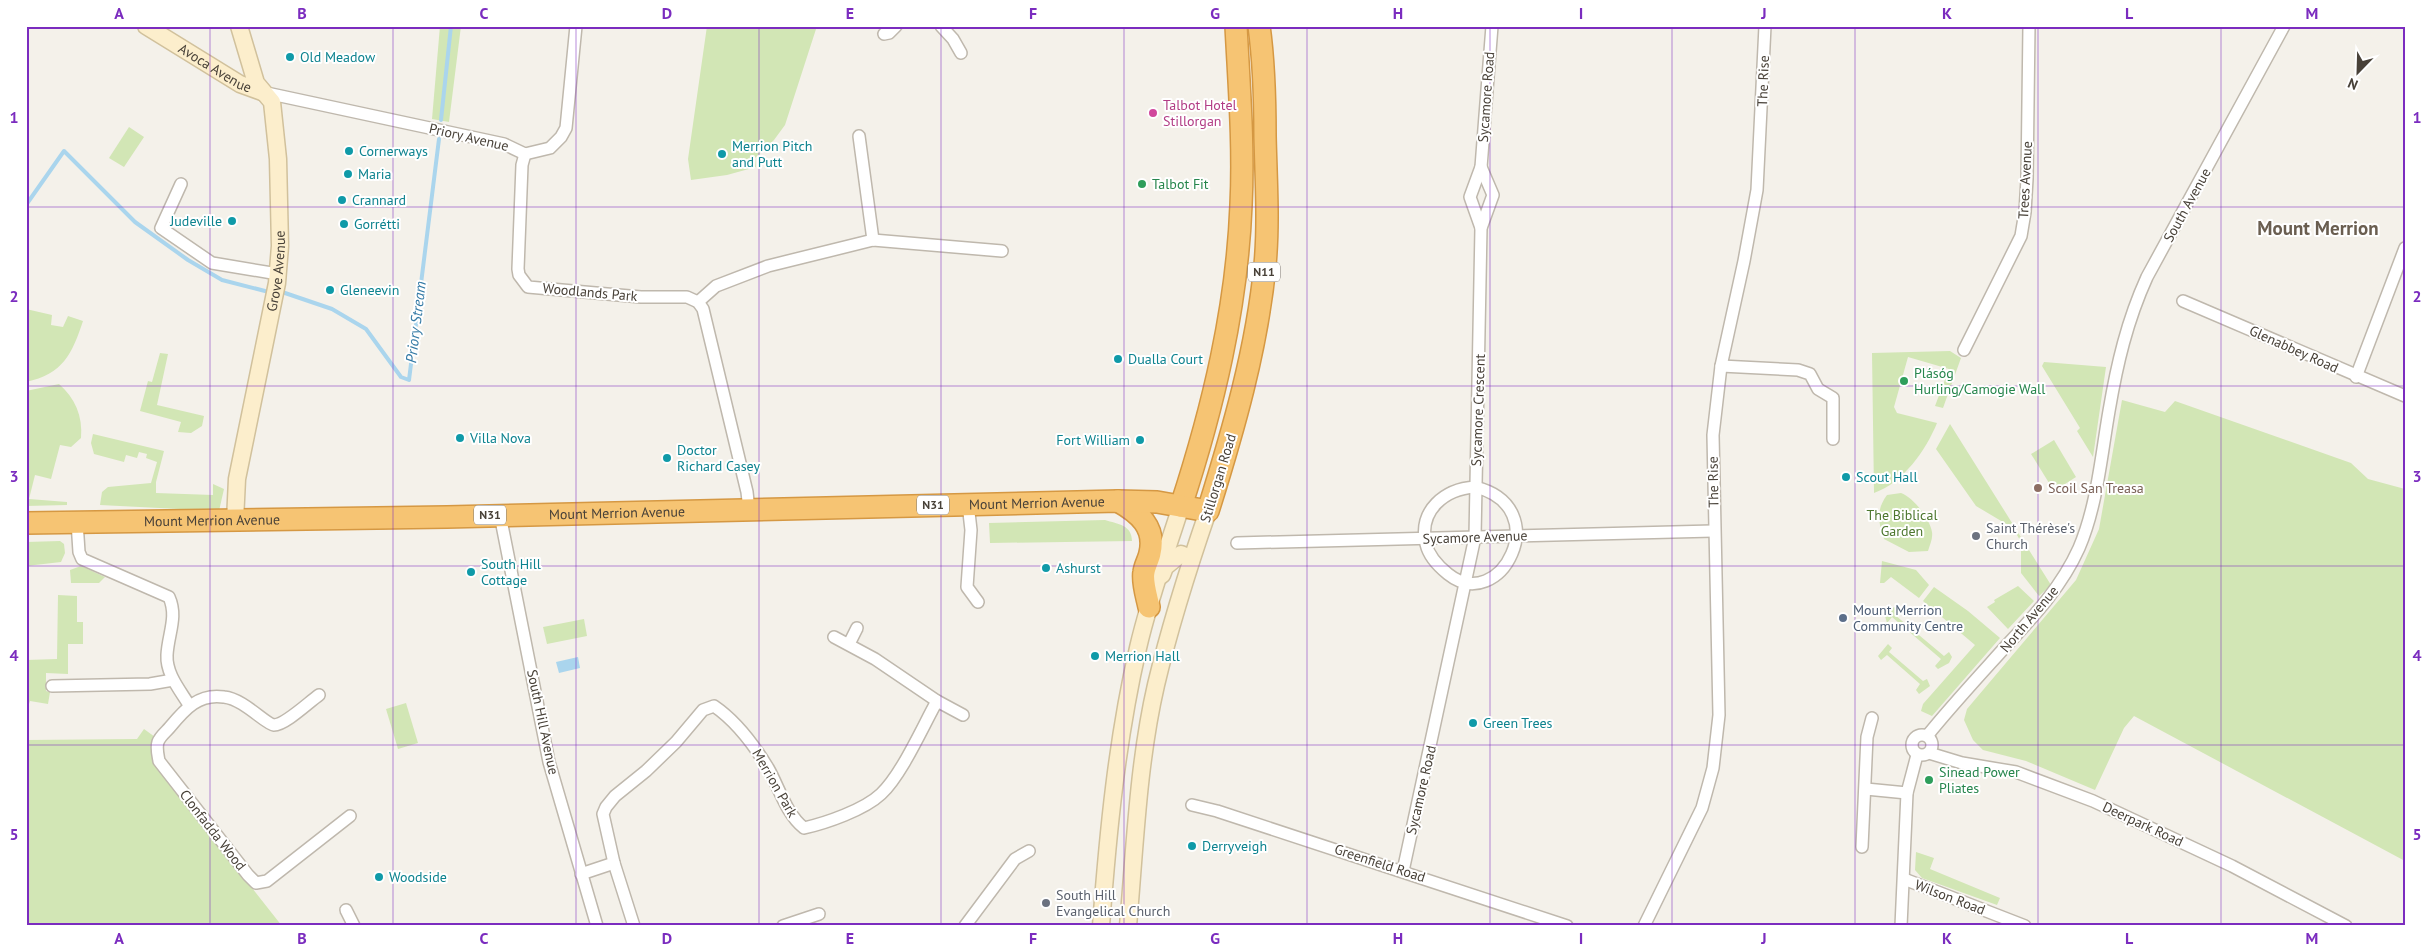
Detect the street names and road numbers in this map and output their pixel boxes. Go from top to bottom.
street label: Avoca Avenue [175,39,254,96]
street label: Sycamore Road [1474,51,1498,143]
street label: The Rise [1753,55,1773,107]
street label: Priory Avenue [427,119,511,155]
street label: Trees Avenue [2014,141,2036,219]
street label: South Avenue [2159,165,2215,245]
street label: Grove Avenue [262,230,289,313]
road number: N11 [1248,262,1280,282]
street label: Woodlands Park [542,279,638,305]
street label: Glenabbey Road [2247,321,2341,377]
street label: Sycamore Crescent [1467,353,1489,467]
street label: Stillorgan Road [1196,431,1240,525]
street label: The Rise [1704,456,1722,508]
street label: Mount Merrion Avenue [969,492,1105,514]
road number: N31 [917,496,949,514]
street label: Mount Merrion Avenue [549,502,685,524]
road number: N31 [474,506,506,524]
street label: Mount Merrion Avenue [144,510,280,530]
street label: Sycamore Avenue [1422,526,1528,548]
street label: North Avenue [1996,582,2062,656]
street label: South Hill Avenue [523,668,563,776]
street label: Sycamore Road [1402,744,1440,836]
street label: Merrion Park [748,746,802,821]
street label: Clonfadda Wood [176,786,250,874]
street label: Deerpark Road [2100,797,2186,851]
street label: Greenfield Road [1332,840,1428,886]
street label: Wilson Road [1912,875,1988,919]

